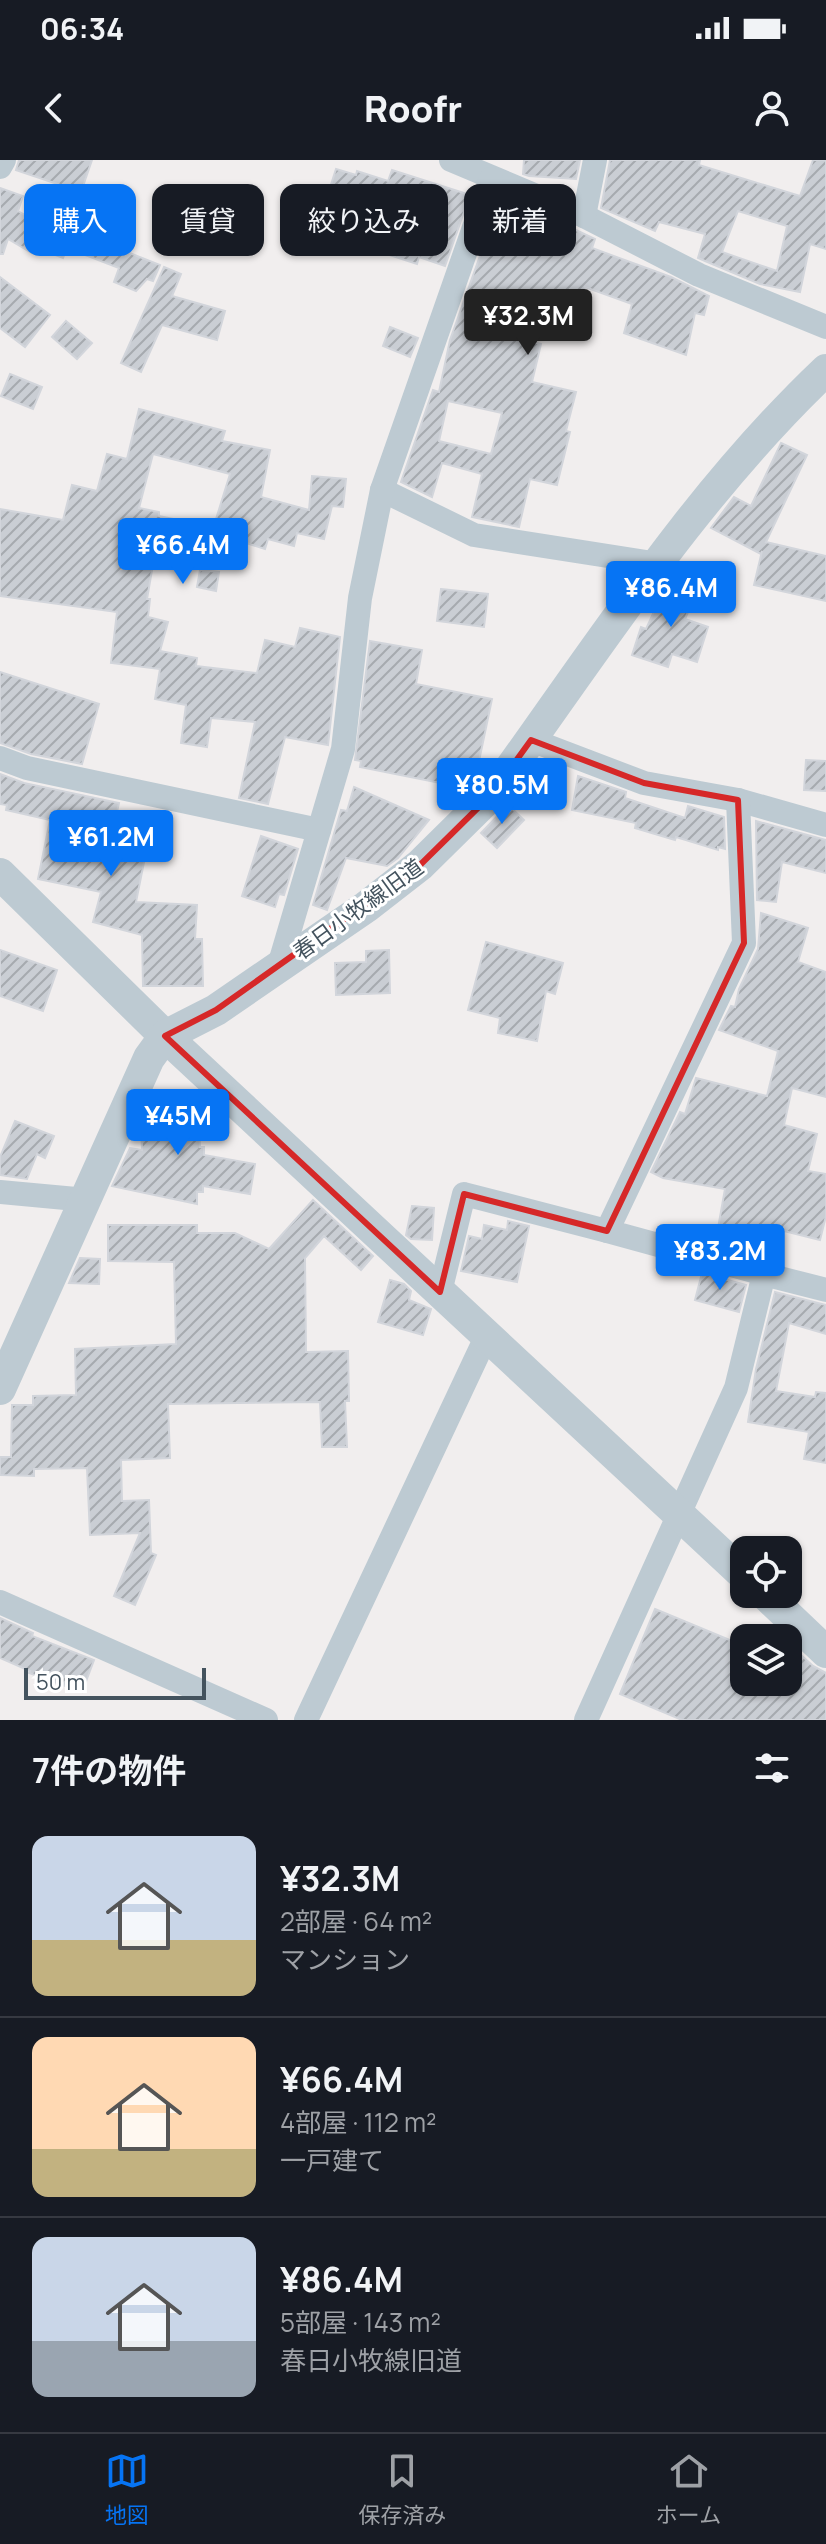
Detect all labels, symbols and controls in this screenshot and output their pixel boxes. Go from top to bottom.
text: 06:34 [40,8,124,49]
text: Roofr [364,84,462,133]
icon: back [32,86,76,130]
icon: person [750,86,794,130]
chip: 購入 [24,184,136,256]
chip: 賃貸 [152,184,264,256]
chip: 絞り込み [280,184,448,256]
chip: 新着 [464,184,576,256]
pin: ¥32.3M [463,289,593,357]
text: ¥32.3M [482,297,574,333]
pin: ¥66.4M [118,518,248,586]
text: ¥66.4M [136,526,230,562]
pin: ¥86.4M [606,561,736,629]
text: ¥86.4M [624,569,718,605]
pin: ¥80.5M [437,758,567,826]
text: ¥80.5M [455,766,549,802]
pin: ¥61.2M [46,810,176,878]
text: ¥61.2M [67,818,155,854]
street label: 春日小牧線旧道 [287,852,429,966]
pin: ¥45M [131,1089,225,1157]
text: ¥45M [144,1097,212,1133]
pin: ¥83.2M [655,1224,785,1292]
text: ¥83.2M [674,1232,766,1268]
map controls [730,1536,802,1696]
button: locate [730,1536,802,1608]
button: layers [730,1624,802,1696]
scale bar [24,1664,206,1700]
text: 50 m [36,1667,85,1697]
icon: filters [750,1746,794,1790]
text: 7件の物件 [32,1747,186,1793]
text: ¥32.3M [280,1855,400,1901]
icon: home [96,1868,192,1964]
text: 2部屋 · 64 m² [280,1903,432,1939]
text: マンション [280,1941,410,1977]
text: ¥66.4M [280,2056,403,2102]
icon: home [96,2069,192,2165]
text: 4部屋 · 112 m² [280,2104,436,2140]
text: 一戸建て [280,2142,384,2178]
text: ¥86.4M [280,2256,403,2302]
icon: home [96,2269,192,2365]
text: 5部屋 · 143 m² [280,2304,441,2340]
text: 春日小牧線旧道 [280,2342,462,2378]
tab: 地図 [105,2449,149,2530]
tab: 保存済み [358,2449,446,2530]
tab: ホーム [656,2449,721,2530]

